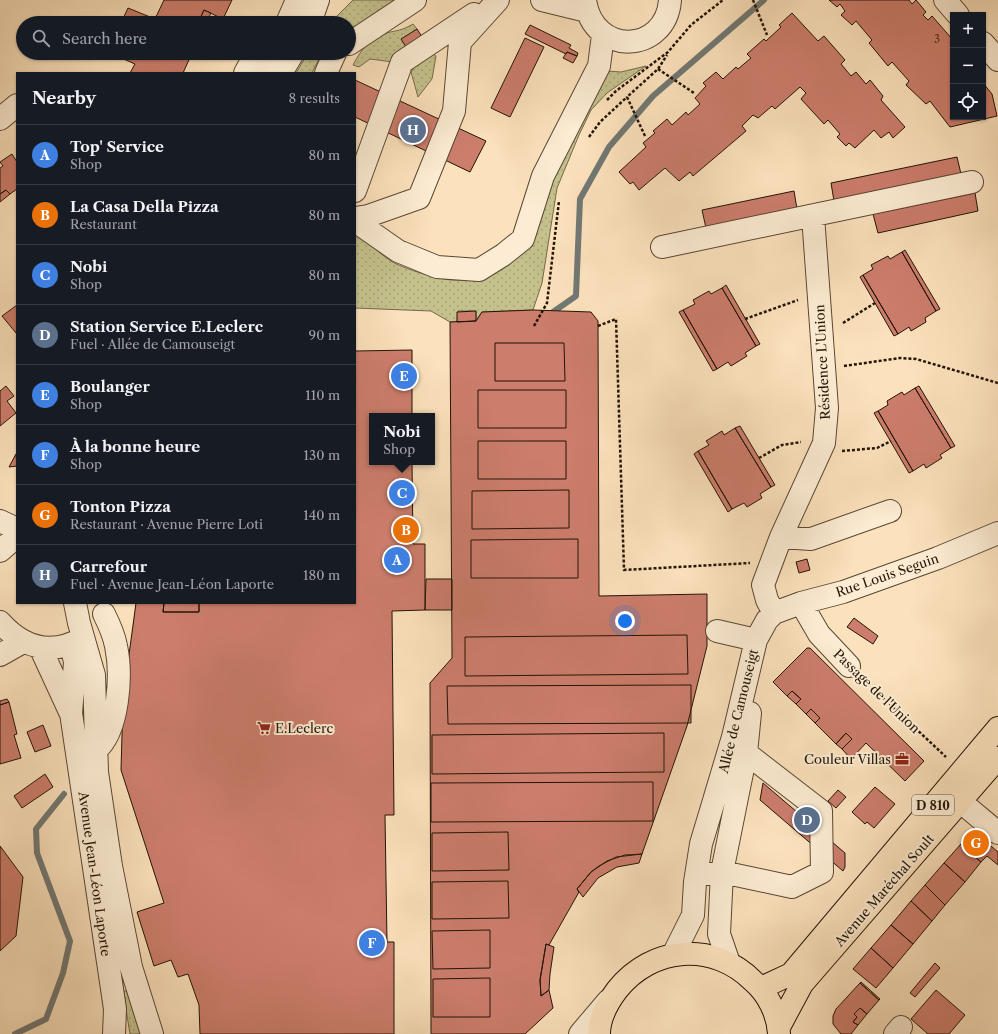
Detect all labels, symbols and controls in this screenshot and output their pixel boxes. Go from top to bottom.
map controls [950,12,986,120]
button: + [950,12,986,48]
search box [16,16,356,60]
icon: search [30,27,52,49]
text: Search here [62,29,147,48]
house number: 3 [934,32,940,46]
button: − [950,48,986,84]
button: locate [950,84,986,120]
text: Nearby [32,88,96,108]
text: 8 results [288,90,340,106]
pin: H [400,115,426,145]
text: Top' Service [70,137,164,156]
text: A [40,147,50,163]
text: 80 m [308,147,340,163]
text: Shop [70,156,102,172]
text: La Casa Della Pizza [70,197,219,216]
text: B [40,207,50,223]
text: 80 m [308,207,340,223]
text: Restaurant [70,216,137,232]
text: Nobi [70,257,107,276]
text: C [40,267,50,283]
text: 80 m [308,267,340,283]
text: Shop [70,276,102,292]
street label: Résidence L'Union [811,304,833,420]
text: Station Service E.Leclerc [70,317,263,336]
text: D [39,327,51,343]
text: 90 m [309,327,340,343]
text: Fuel · Allée de Camouseigt [70,336,235,352]
pin: E [391,361,417,391]
text: Boulanger [70,377,150,396]
text: E [40,387,50,403]
text: 110 m [305,387,340,403]
text: Shop [70,396,102,412]
popup [369,413,435,465]
text: Nobi [383,422,421,441]
text: À la bonne heure [70,437,200,456]
text: Shop [383,441,415,457]
text: F [41,447,49,463]
text: 130 m [304,447,340,463]
text: Shop [70,456,102,472]
pin: C [389,478,415,508]
text: Tonton Pizza [70,497,171,516]
text: G [39,507,51,523]
text: 140 m [303,507,340,523]
pin: B [393,515,419,545]
text: Restaurant · Avenue Pierre Loti [70,516,263,532]
pin: A [384,545,410,575]
street label: Rue Louis Seguin [833,550,941,600]
text: Carrefour [70,557,147,576]
text: H [39,567,51,583]
text: 180 m [303,567,340,583]
text: Fuel · Avenue Jean-Léon Laporte [70,576,274,592]
your location [615,611,635,631]
street label: Passage de l'Union [830,646,924,736]
street label: Allée de Camouseigt [715,647,761,776]
supermarket icon: E.Leclerc [256,720,272,736]
place label: E.Leclerc [275,720,333,736]
place label: Couleur Villas [804,751,891,767]
office icon: Couleur Villas [894,751,910,767]
street label: Avenue Jean-Léon Laporte [75,790,114,957]
road number: D 810 [912,795,954,815]
pin: D [794,805,820,835]
pin: G [963,828,989,858]
street label: Avenue Maréchal Soult [830,830,937,950]
pin: F [359,928,385,958]

